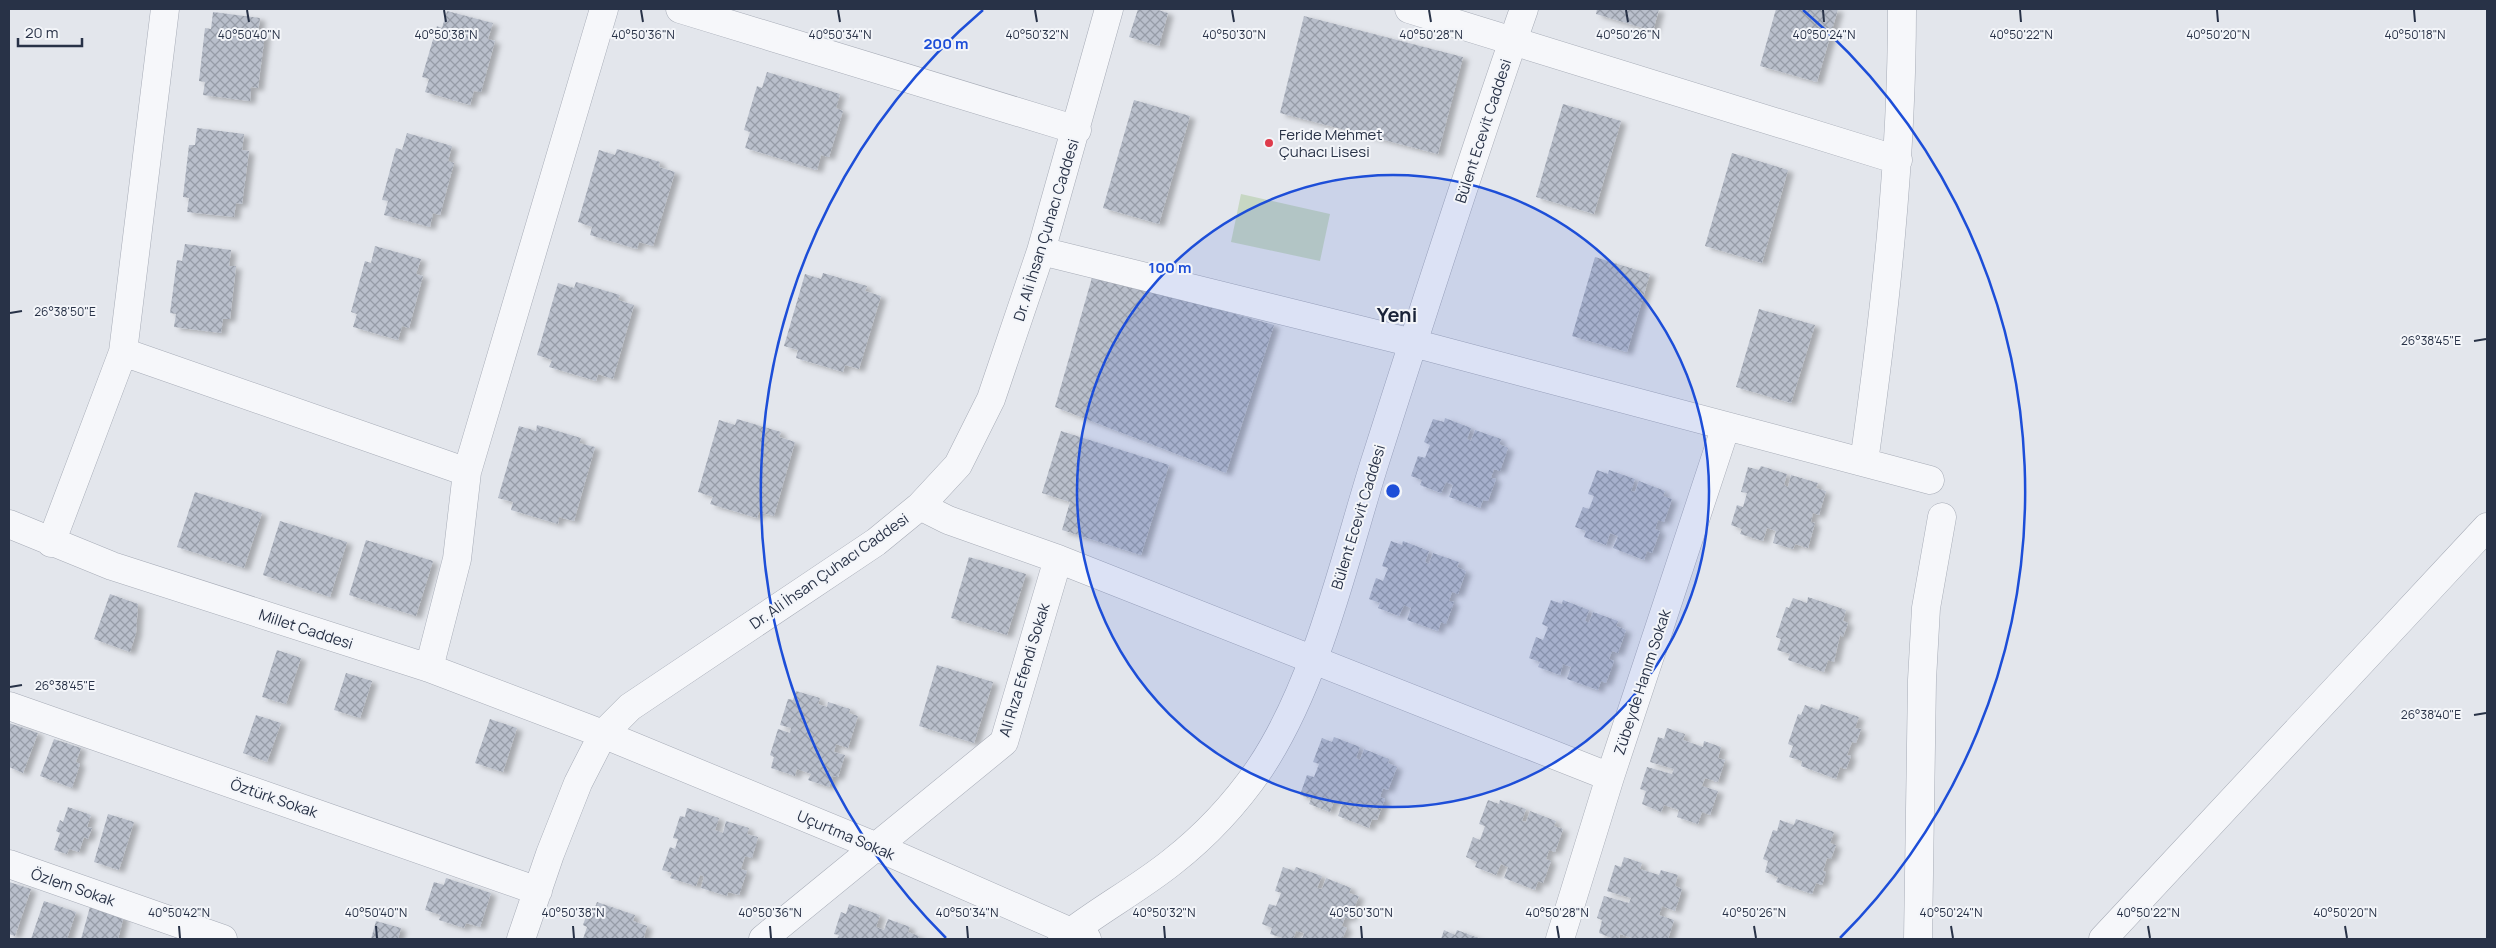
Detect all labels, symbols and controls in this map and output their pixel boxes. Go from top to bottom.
scale bar [18,15,81,47]
text: 20 m [25,22,58,43]
text: 40°50'40"N [218,26,280,43]
text: 40°50'38"N [414,26,478,43]
text: 40°50'36"N [611,26,675,43]
text: 40°50'34"N [809,26,871,43]
text: 40°50'32"N [1005,26,1069,43]
text: 40°50'30"N [1202,26,1266,43]
text: 40°50'28"N [1399,26,1463,43]
text: 40°50'26"N [1596,26,1660,43]
text: 40°50'24"N [1793,26,1855,43]
text: 40°50'22"N [1989,26,2053,43]
text: 40°50'20"N [2186,26,2250,43]
text: 40°50'18"N [2384,26,2446,43]
text: 200 m [923,33,969,54]
street label: Bülent Ecevit Caddesi [1450,56,1516,206]
place label: Feride Mehmet Çuhacı Lisesi [1279,124,1382,162]
street label: Dr. Ali İhsan Çuhacı Caddesi [1008,136,1084,324]
marker: Feride Mehmet Çuhacı Lisesi [1263,137,1275,149]
text: 100 m [1149,257,1191,278]
district label: Yeni [1377,301,1417,328]
text: 26°38'50"E [34,303,96,320]
text: 26°38'45"E [2401,332,2461,349]
street label: Bülent Ecevit Caddesi [1326,442,1390,592]
centre of rings [1384,482,1402,500]
street label: Dr. Ali İhsan Çuhacı Caddesi [745,508,913,634]
street label: Ali Rıza Efendi Sokak [994,600,1055,740]
street label: Millet Caddesi [256,604,356,654]
street label: Zübeyde Hanım Sokak [1609,606,1676,758]
text: 26°38'45"E [35,677,95,694]
text: 26°38'40"E [2401,706,2461,723]
street label: Öztürk Sokak [228,773,321,823]
street label: Uçurtma Sokak [794,805,899,865]
street label: Özlem Sokak [28,863,118,911]
text: 40°50'42"N [148,904,210,921]
text: 40°50'40"N [345,904,407,921]
text: 40°50'38"N [541,904,605,921]
text: 40°50'36"N [738,904,802,921]
text: 40°50'34"N [936,904,998,921]
text: 40°50'32"N [1132,904,1196,921]
text: 40°50'30"N [1329,904,1393,921]
text: 40°50'28"N [1525,904,1589,921]
text: 40°50'26"N [1722,904,1786,921]
text: 40°50'24"N [1920,904,1982,921]
text: 40°50'22"N [2116,904,2180,921]
text: 40°50'20"N [2313,904,2377,921]

